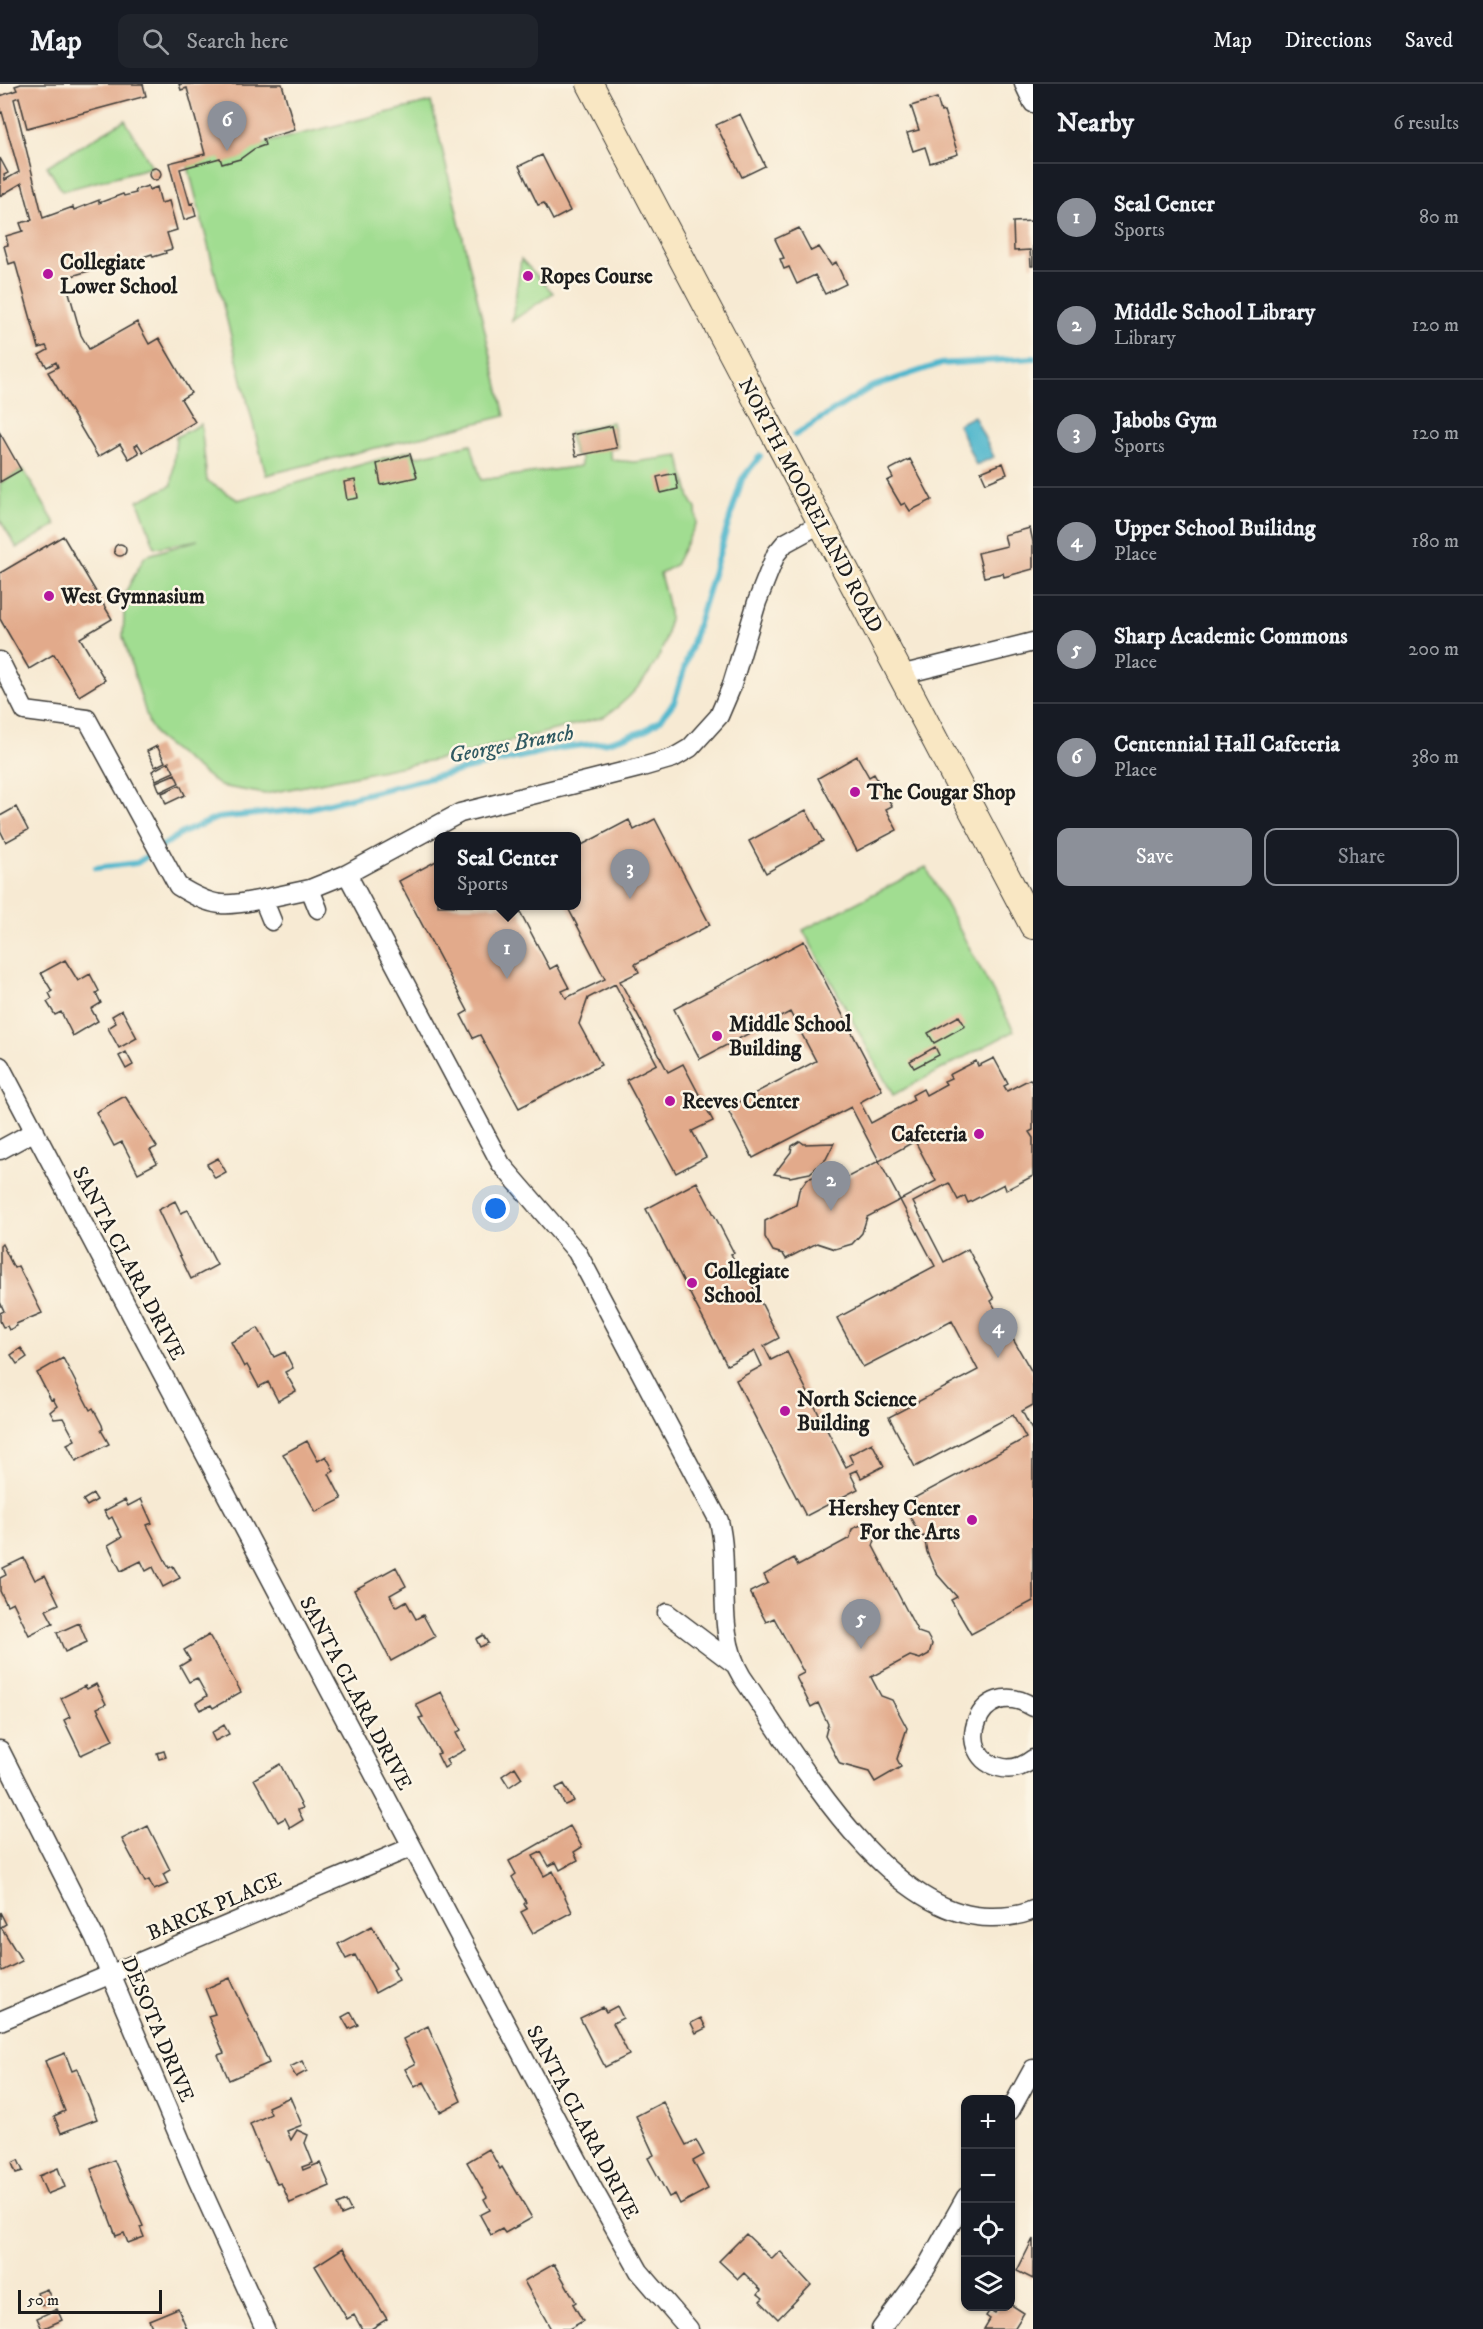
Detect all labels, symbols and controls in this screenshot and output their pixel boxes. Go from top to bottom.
search box [118,14,538,68]
text: Map [30,24,82,59]
icon: search [139,25,172,58]
text: Search here [187,28,288,55]
text: Map [1213,28,1252,54]
text: Directions [1285,28,1372,54]
text: Saved [1405,28,1453,54]
pin: 6 [208,101,246,151]
text: Nearby [1057,107,1134,140]
text: 6 results [1393,111,1459,136]
text: Seal Center [1114,191,1215,218]
text: 1 [1073,205,1080,230]
text: 80 m [1419,205,1459,230]
text: Sports [1114,218,1165,243]
place label: Collegiate Lower School [60,250,178,300]
place label: Ropes Course [540,264,653,290]
marker: Collegiate Lower School [41,267,55,281]
marker: Ropes Course [521,269,535,283]
text: Middle School Library [1114,299,1315,326]
text: 2 [1072,313,1081,338]
text: 120 m [1412,313,1459,338]
text: Library [1114,326,1176,351]
street label: NORTH MOORELAND ROAD [732,374,888,637]
text: Jabobs Gym [1114,407,1217,434]
text: 3 [1073,421,1080,446]
text: 120 m [1412,421,1459,446]
text: Sports [1114,434,1165,459]
text: Upper School Builidng [1114,515,1315,542]
text: 4 [1071,529,1082,554]
text: 180 m [1412,529,1459,554]
text: Place [1114,542,1157,567]
place label: West Gymnasium [60,584,205,610]
marker: West Gymnasium [42,589,56,603]
text: Sharp Academic Commons [1114,623,1348,650]
text: 5 [1072,637,1081,662]
text: 200 m [1408,637,1459,662]
text: Place [1114,650,1157,675]
water label: Georges Branch [446,719,576,770]
text: Centennial Hall Cafeteria [1114,731,1340,758]
text: 6 [1071,745,1082,770]
text: 380 m [1411,745,1459,770]
text: Place [1114,758,1157,783]
place label: The Cougar Shop [866,780,1016,806]
marker: The Cougar Shop [848,785,862,799]
button: Save [1057,828,1252,886]
button: Share [1264,828,1459,886]
popup [434,832,581,910]
text: Seal Center [457,845,558,872]
pin: 3 [610,850,650,899]
text: Sports [457,872,508,897]
pin: 1 [488,930,526,979]
place label: Middle School Building [729,1012,852,1062]
marker: Middle School Building [710,1029,724,1043]
place label: Reeves Center [682,1089,801,1115]
marker: Reeves Center [663,1094,677,1108]
place label: Cafeteria [891,1122,968,1148]
marker: Cafeteria [972,1127,986,1141]
street label: SANTA CLARA DRIVE [66,1162,190,1365]
pin: 2 [812,1162,850,1211]
your location [481,1194,510,1223]
place label: Collegiate School [704,1259,790,1309]
marker: Collegiate School [685,1276,699,1290]
pin: 4 [978,1308,1018,1358]
place label: North Science Building [797,1387,917,1437]
marker: North Science Building [778,1404,792,1418]
place label: Hershey Center For the Arts [828,1496,961,1546]
marker: Hershey Center For the Arts [965,1513,979,1527]
street label: SANTA CLARA DRIVE [293,1592,417,1795]
pin: 5 [842,1600,880,1649]
street label: BARCK PLACE [143,1867,286,1947]
street label: DESOTA DRIVE [115,1953,199,2106]
street label: SANTA CLARA DRIVE [520,2021,644,2224]
map controls [961,2095,1015,2311]
button: + [961,2095,1015,2149]
button: − [961,2149,1015,2203]
button: locate [961,2203,1015,2257]
button: layers [961,2257,1015,2311]
scale bar [18,2287,162,2314]
text: 50 m [27,2290,59,2310]

